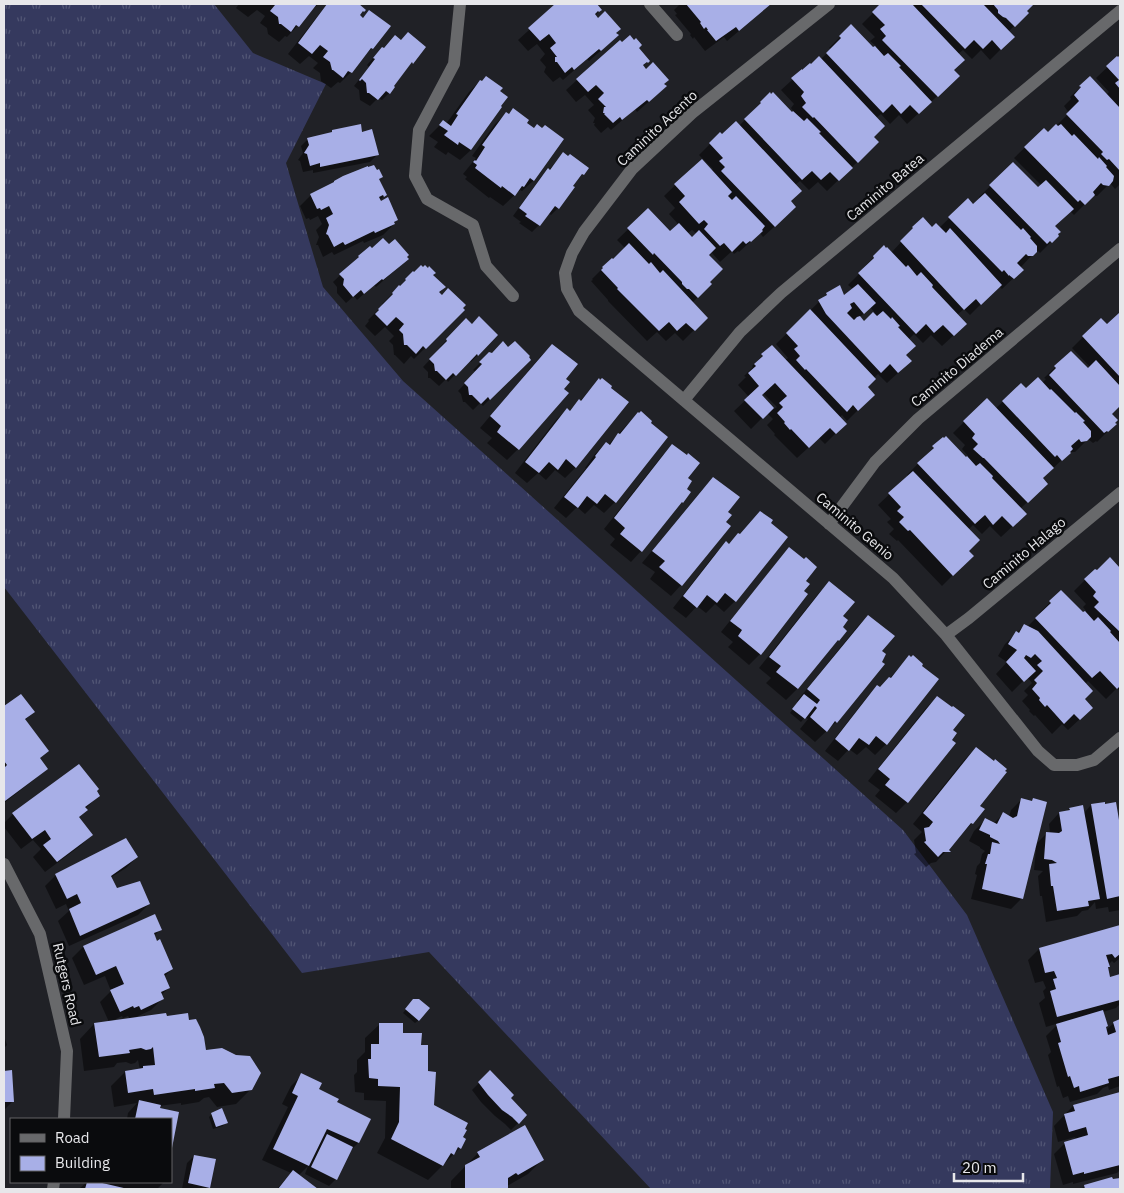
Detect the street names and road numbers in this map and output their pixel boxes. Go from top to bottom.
street label: Caminito Acento [613,86,701,170]
street label: Caminito Batea [842,149,928,225]
street label: Caminito Diadema [907,323,1007,411]
street label: Caminito Genio [812,488,898,564]
street label: Caminito Halago [979,513,1069,593]
street label: Rutgers Road [49,941,85,1027]

